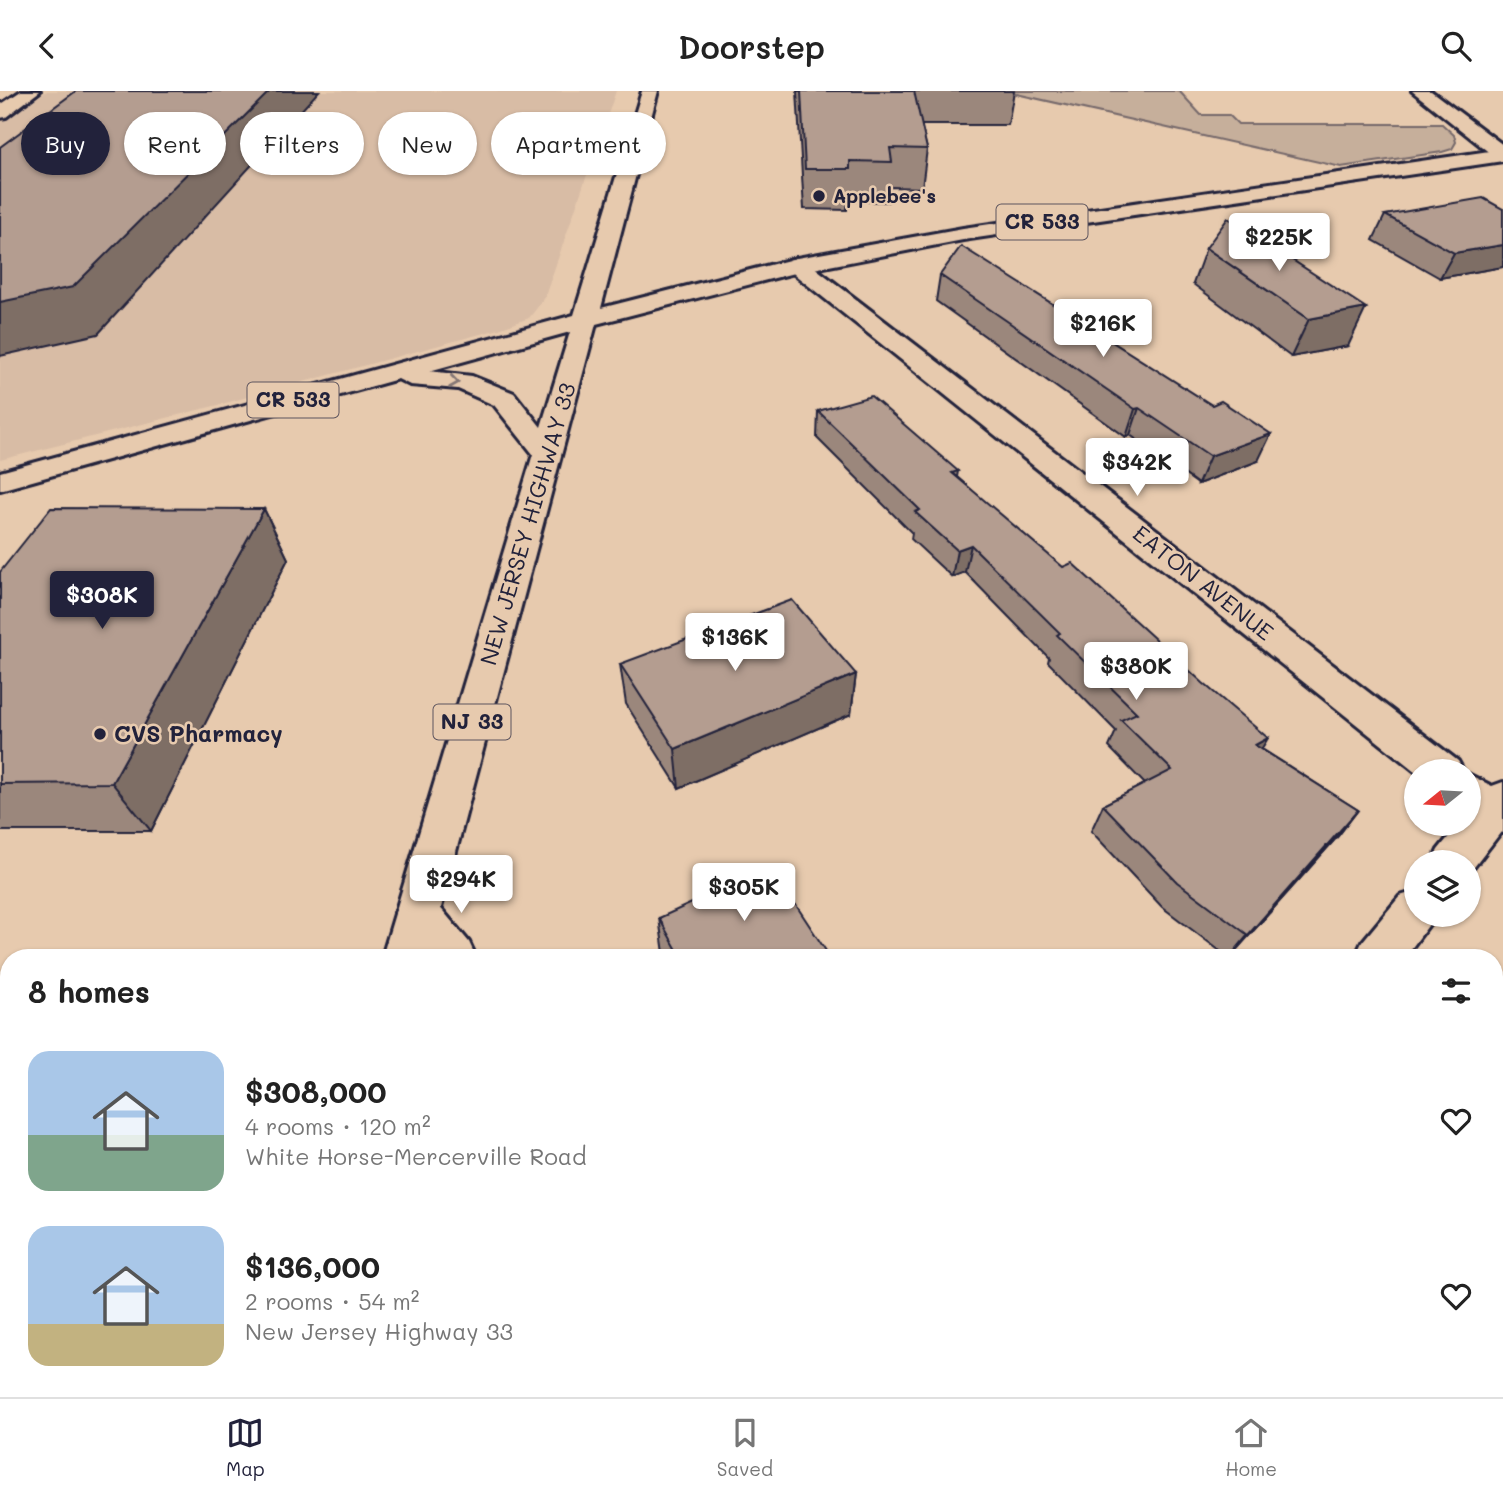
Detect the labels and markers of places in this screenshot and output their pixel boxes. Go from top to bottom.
place label: Applebee's [833,183,936,208]
marker: Applebee's [811,188,827,204]
pin: $225K [1230,213,1328,273]
pin: $216K [1054,299,1152,359]
pin: $342K [1088,439,1186,498]
pin: $308K [53,571,151,631]
pin: $136K [686,613,784,673]
pin: $380K [1087,643,1185,702]
place label: CVS Pharmacy [114,718,283,748]
marker: CVS Pharmacy [92,726,108,742]
pin: $294K [412,855,510,915]
pin: $305K [695,863,793,923]

